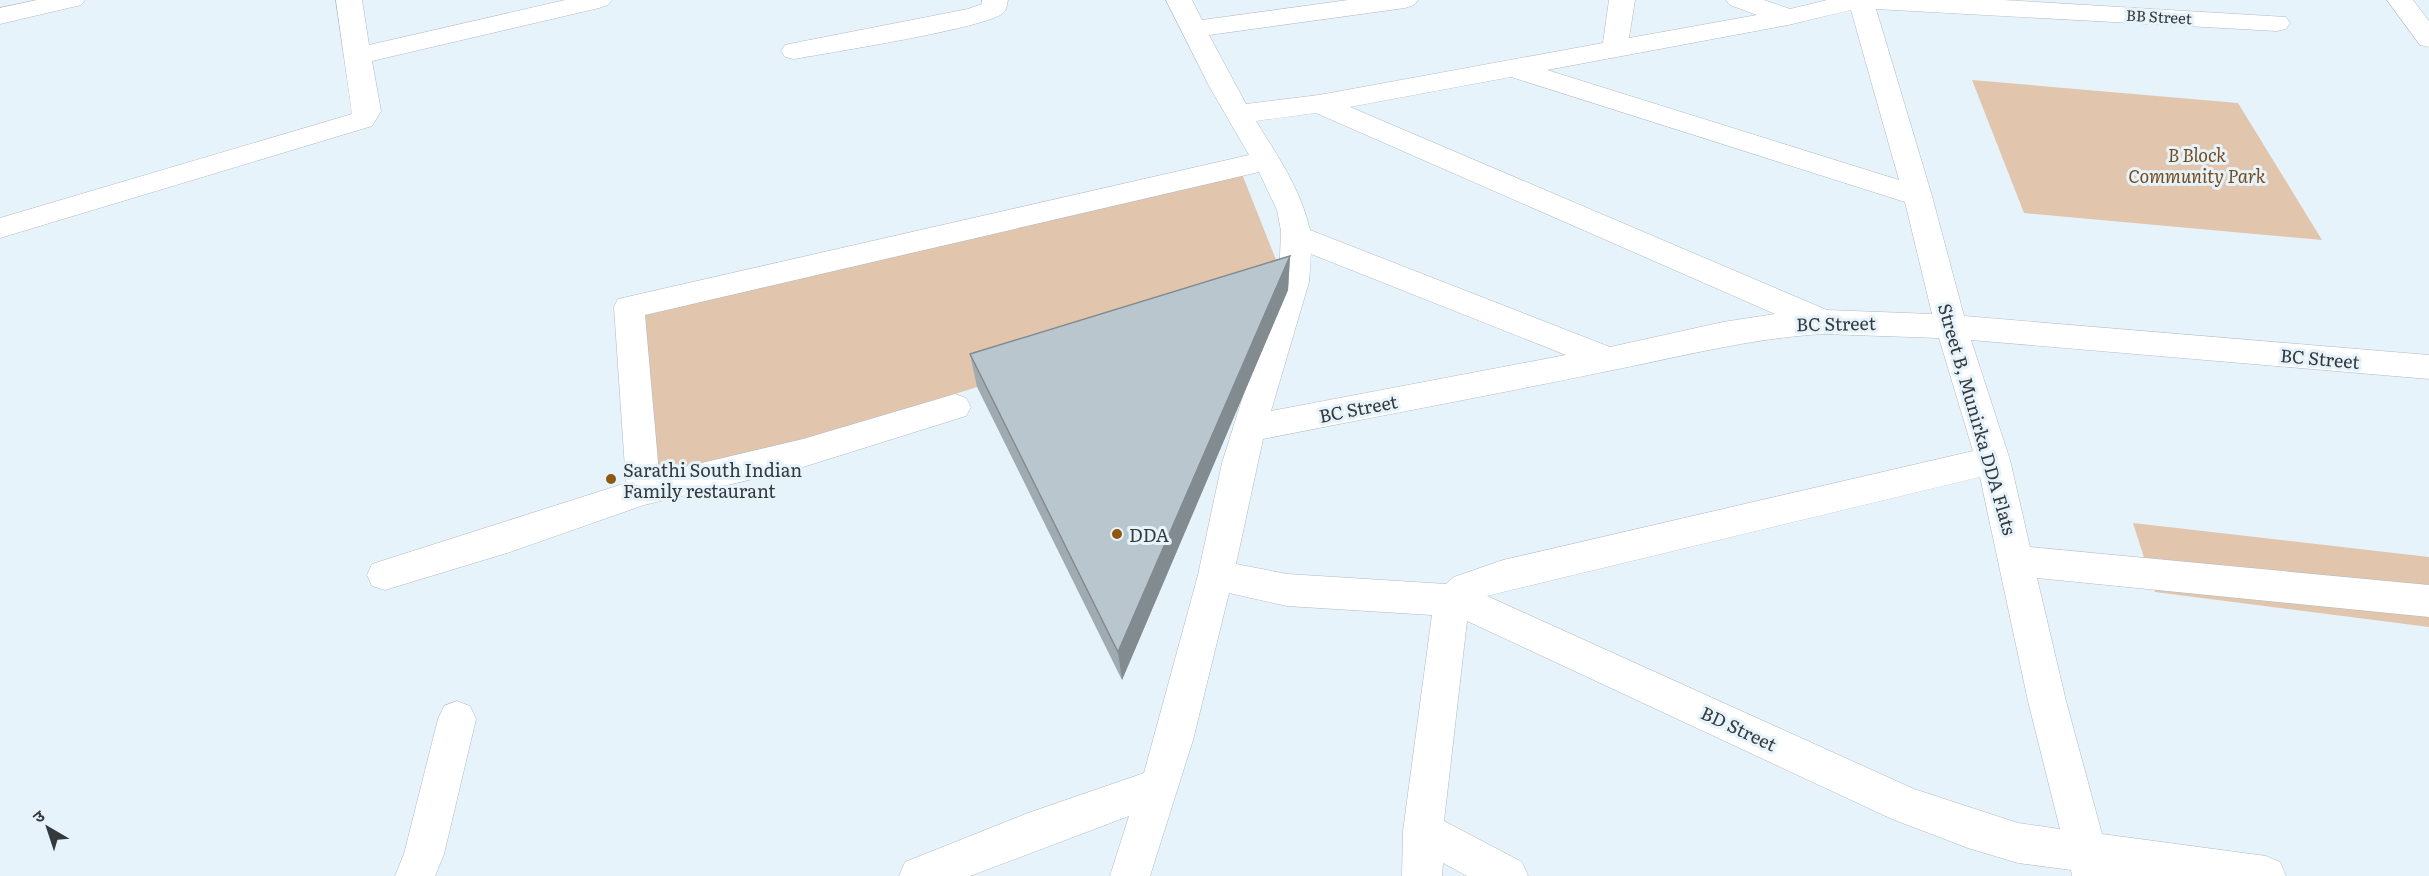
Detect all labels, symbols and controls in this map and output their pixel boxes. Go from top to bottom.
street label: BB Street [2126,3,2192,29]
park label: B Block Community Park [2128,141,2266,189]
street label: Street B, Munirka DDA Flats [1932,300,2024,538]
street label: BC Street [1796,309,1877,337]
street label: BC Street [2279,341,2362,375]
street label: BC Street [1316,387,1400,429]
place label: Sarathi South Indian Family restaurant [623,456,802,504]
marker: Sarathi South Indian Family restaurant [604,472,618,486]
place label: DDA [1129,521,1169,548]
marker: DDA [1110,527,1124,541]
street label: BD Street [1697,699,1782,758]
north arrow [18,798,78,858]
text: उ [27,803,50,828]

